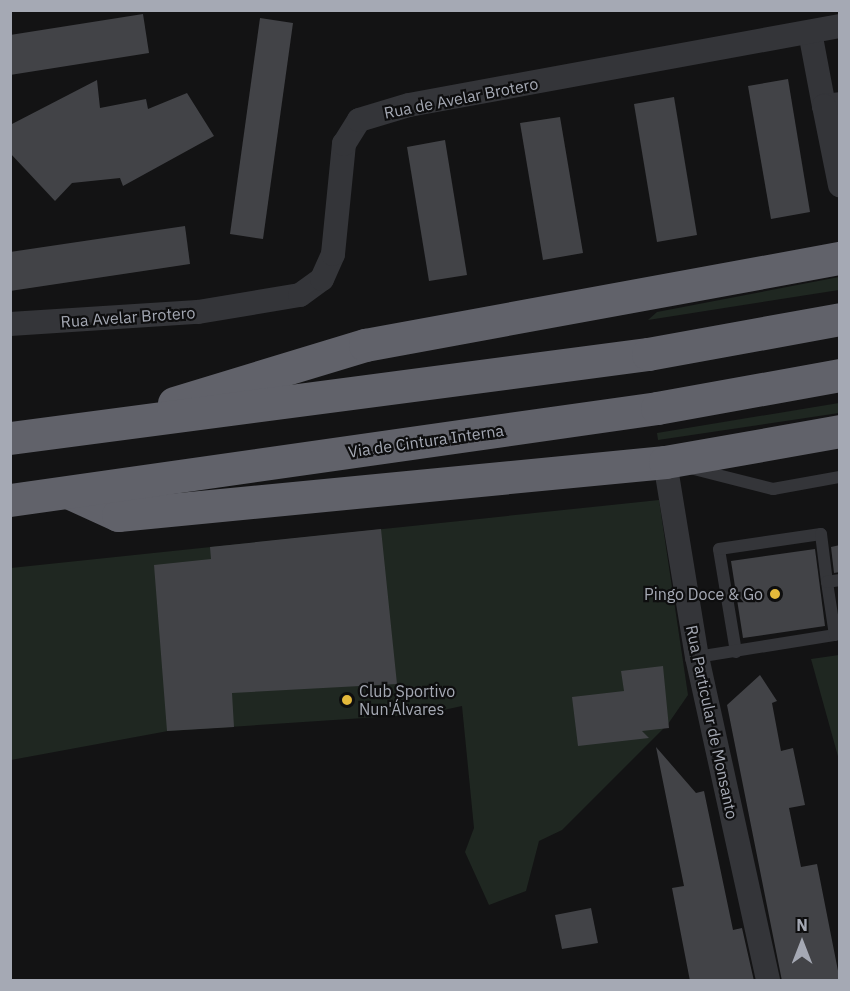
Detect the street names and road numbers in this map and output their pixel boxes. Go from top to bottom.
street label: Rua de Avelar Brotero [382,74,540,122]
street label: Rua Avelar Brotero [60,303,196,331]
street label: Via de Cintura Interna [347,421,505,461]
street label: Rua Particular de Monsanto [682,623,742,821]

